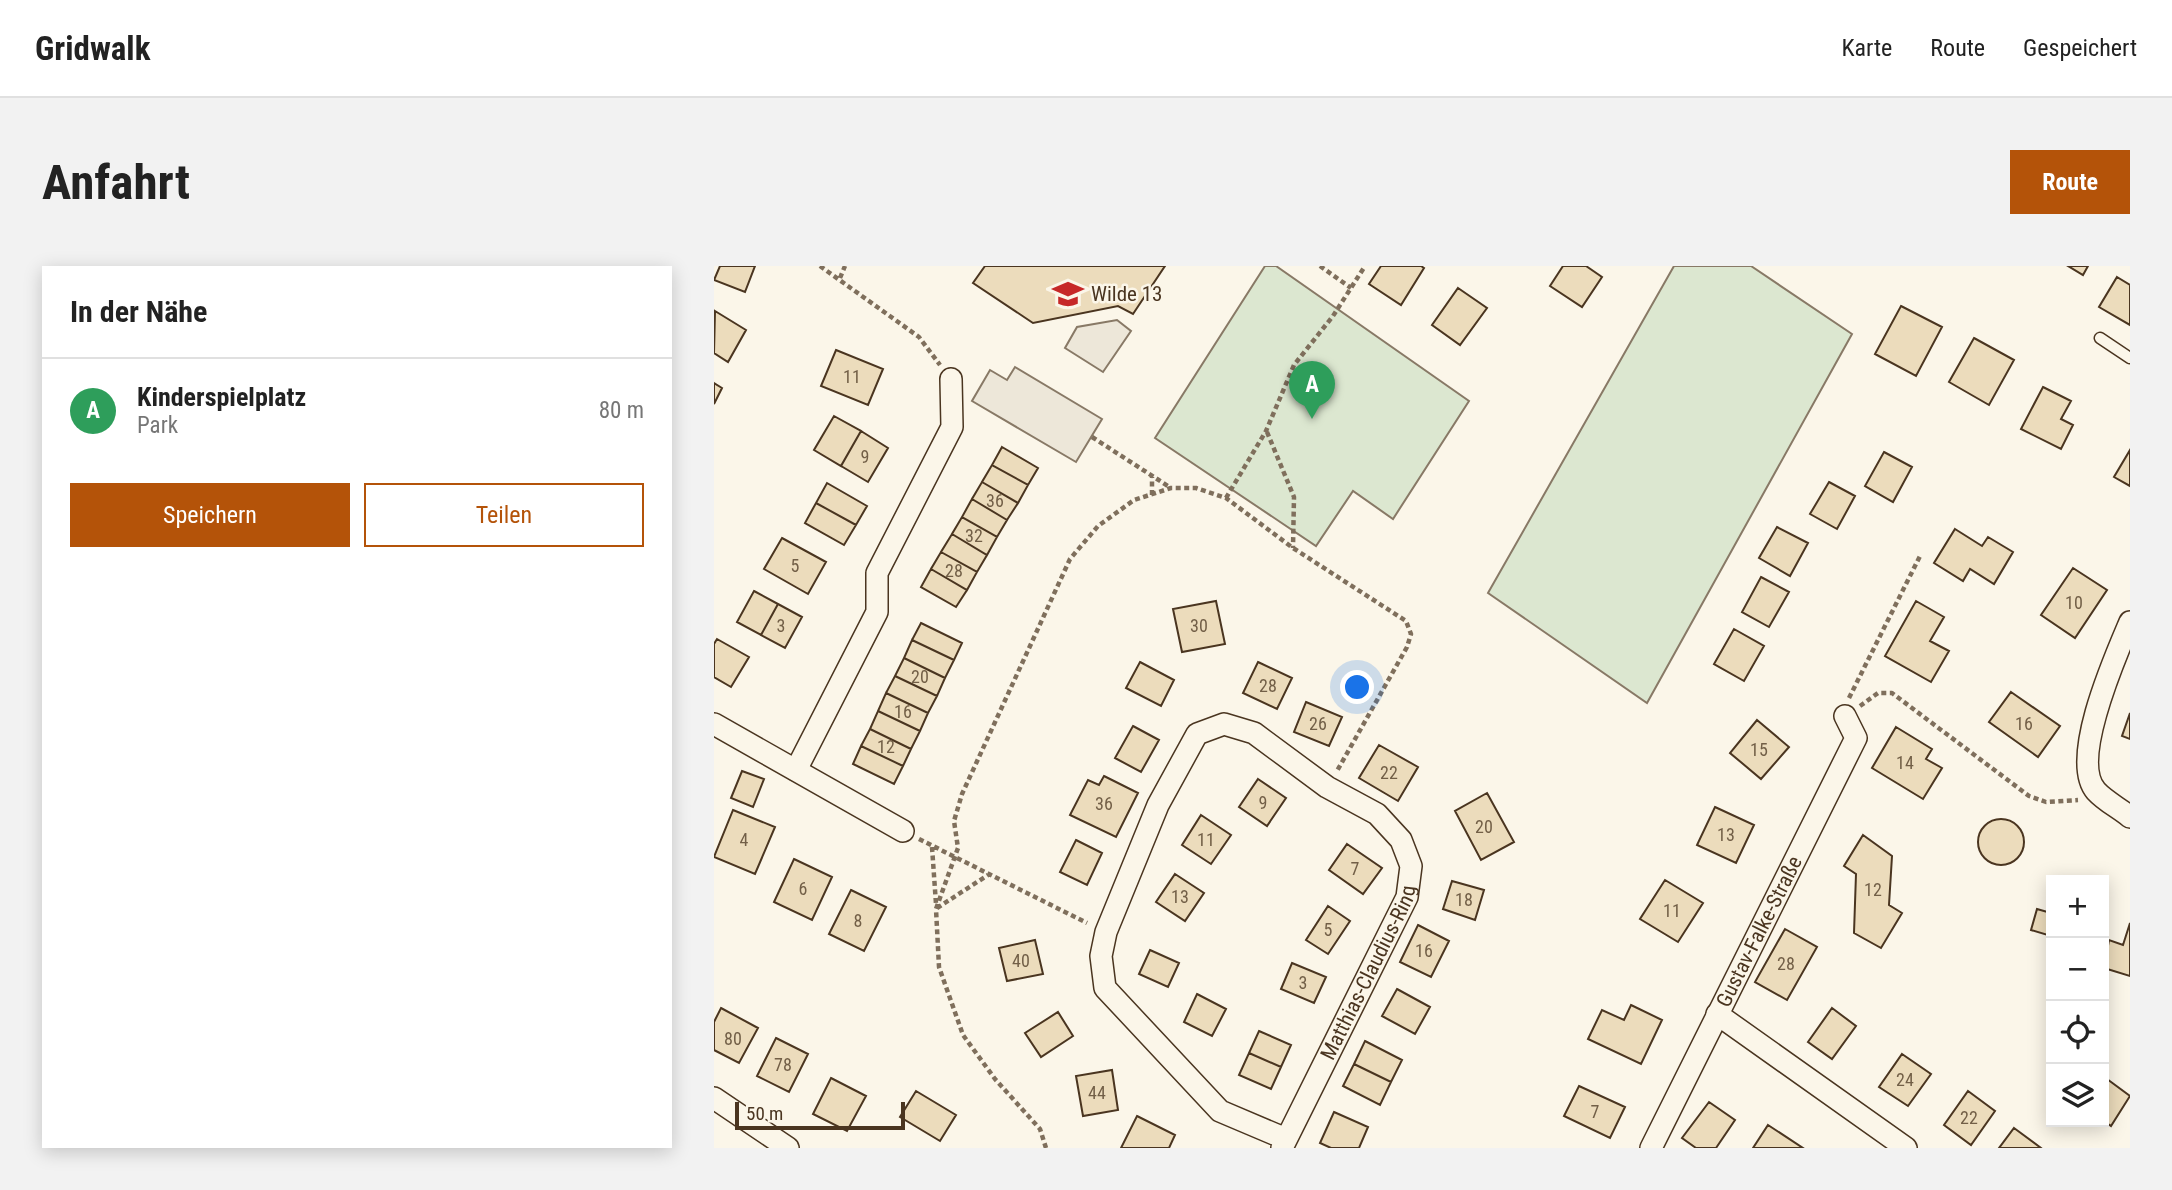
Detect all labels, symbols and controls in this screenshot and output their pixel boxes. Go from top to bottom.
text: Gridwalk [35,29,150,68]
text: Karte [1842,34,1892,62]
text: Route [1930,34,1985,62]
text: Gespeichert [2023,34,2137,62]
button: Route [2010,150,2130,214]
text: Anfahrt [42,154,190,211]
school or university icon: Wilde 13 [1051,277,1085,311]
place label: Wilde 13 [1091,282,1162,306]
text: In der Nähe [70,294,207,329]
pin: A [1289,361,1335,419]
house number: 11 [843,366,861,387]
text: Kinderspielplatz [137,382,306,412]
text: A [86,397,100,424]
text: 80 m [599,397,644,424]
text: Park [137,412,178,439]
house number: 9 [861,446,869,467]
button: Speichern [70,483,350,547]
button: Teilen [364,483,644,547]
house number: 36 [986,490,1004,511]
house number: 32 [965,525,983,546]
house number: 5 [791,555,800,576]
house number: 28 [945,560,963,581]
house number: 10 [2065,592,2083,613]
house number: 3 [777,615,785,636]
house number: 30 [1190,615,1208,636]
house number: 20 [911,666,929,687]
your location [1340,670,1374,704]
house number: 28 [1259,675,1277,696]
house number: 16 [894,701,912,722]
house number: 26 [1309,713,1327,734]
house number: 16 [2015,713,2033,734]
house number: 12 [877,736,895,757]
house number: 15 [1750,739,1768,760]
house number: 14 [1896,752,1914,773]
house number: 22 [1380,762,1398,783]
house number: 9 [1259,792,1267,813]
house number: 36 [1095,793,1113,814]
house number: 20 [1475,816,1493,837]
house number: 13 [1717,824,1735,845]
house number: 4 [740,829,749,850]
house number: 11 [1197,829,1215,850]
street label: Gustav-Falke-Straße [1711,852,1807,1011]
house number: 7 [1351,858,1360,879]
map controls [2046,875,2109,1127]
button: + [2046,875,2109,938]
house number: 6 [799,878,807,899]
house number: 12 [1864,879,1882,900]
street label: Matthias-Claudius-Ring [1316,884,1420,1064]
house number: 13 [1171,886,1189,907]
house number: 18 [1455,889,1473,910]
house number: 11 [1663,900,1681,921]
house number: 8 [854,910,862,931]
house number: 5 [1324,919,1333,940]
button: − [2046,938,2109,1001]
house number: 16 [1415,940,1433,961]
house number: 40 [1012,950,1030,971]
house number: 28 [1777,953,1795,974]
house number: 3 [1299,972,1307,993]
button: locate [2046,1001,2109,1064]
house number: 80 [724,1028,742,1049]
house number: 78 [774,1054,792,1075]
button: layers [2046,1064,2109,1127]
house number: 24 [1896,1069,1914,1090]
house number: 44 [1088,1082,1106,1103]
scale bar [735,1099,905,1131]
house number: 7 [1591,1101,1600,1122]
text: 50 m [746,1102,783,1125]
house number: 22 [1960,1107,1978,1128]

